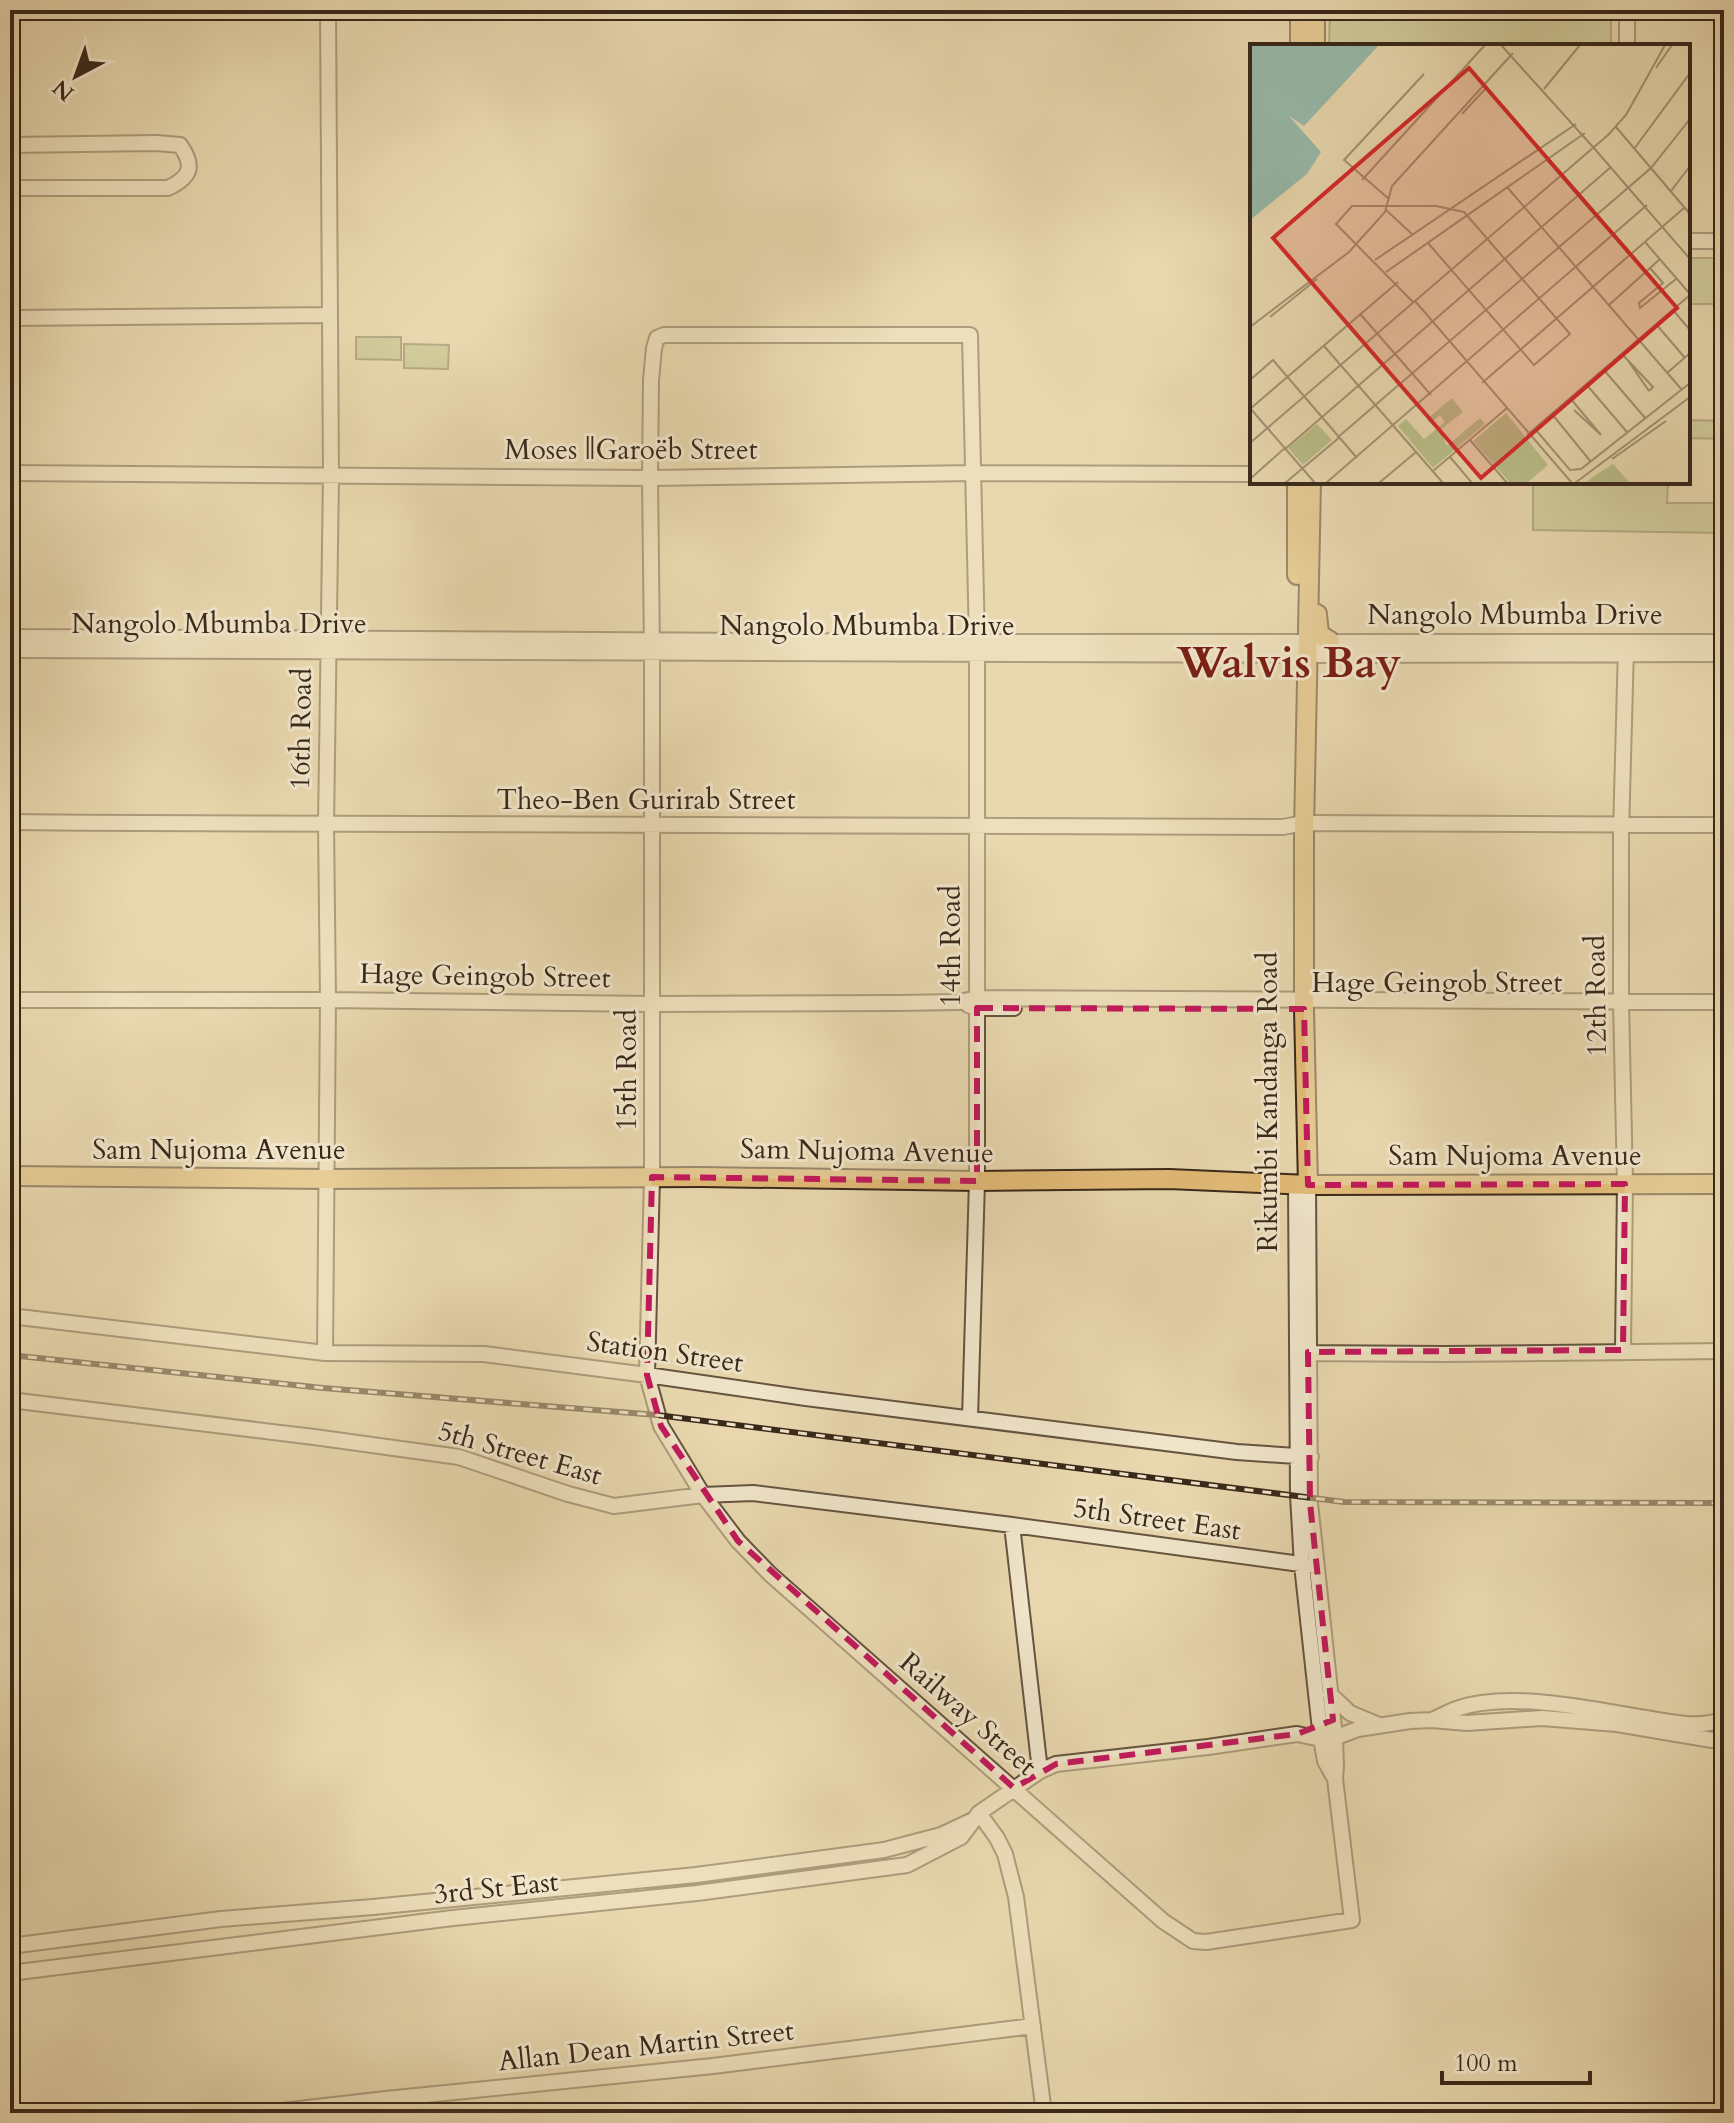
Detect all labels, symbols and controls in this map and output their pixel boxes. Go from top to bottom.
north arrow [36,36,116,116]
inset map [1250,44,1690,484]
text: N [46,73,81,108]
street label: Moses ǁGaroëb Street [504,431,758,469]
street label: Nangolo Mbumba Drive [1367,596,1663,634]
street label: Nangolo Mbumba Drive [71,605,367,643]
street label: Nangolo Mbumba Drive [719,607,1015,645]
district label: Walvis Bay [1176,633,1401,693]
street label: 16th Road [281,668,321,790]
street label: Theo-Ben Gurirab Street [496,781,796,819]
street label: 14th Road [932,885,970,1007]
street label: 12th Road [1576,935,1616,1057]
street label: Rikumbi Kandanga Road [1249,952,1287,1252]
street label: Hage Geingob Street [359,955,611,997]
street label: Hage Geingob Street [1312,964,1563,1002]
street label: 15th Road [608,1009,646,1131]
street label: Sam Nujoma Avenue [740,1130,994,1172]
street label: Sam Nujoma Avenue [92,1131,346,1169]
street label: Sam Nujoma Avenue [1388,1137,1642,1175]
street label: Station Street [584,1322,746,1382]
street label: 5th Street East [434,1412,606,1495]
street label: 5th Street East [1071,1488,1243,1550]
street label: Railway Street [891,1644,1045,1784]
street label: 3rd St East [432,1863,560,1913]
street label: Allan Dean Martin Street [496,2012,796,2080]
scale bar [1442,2035,1590,2085]
text: 100 m [1454,2047,1518,2080]

